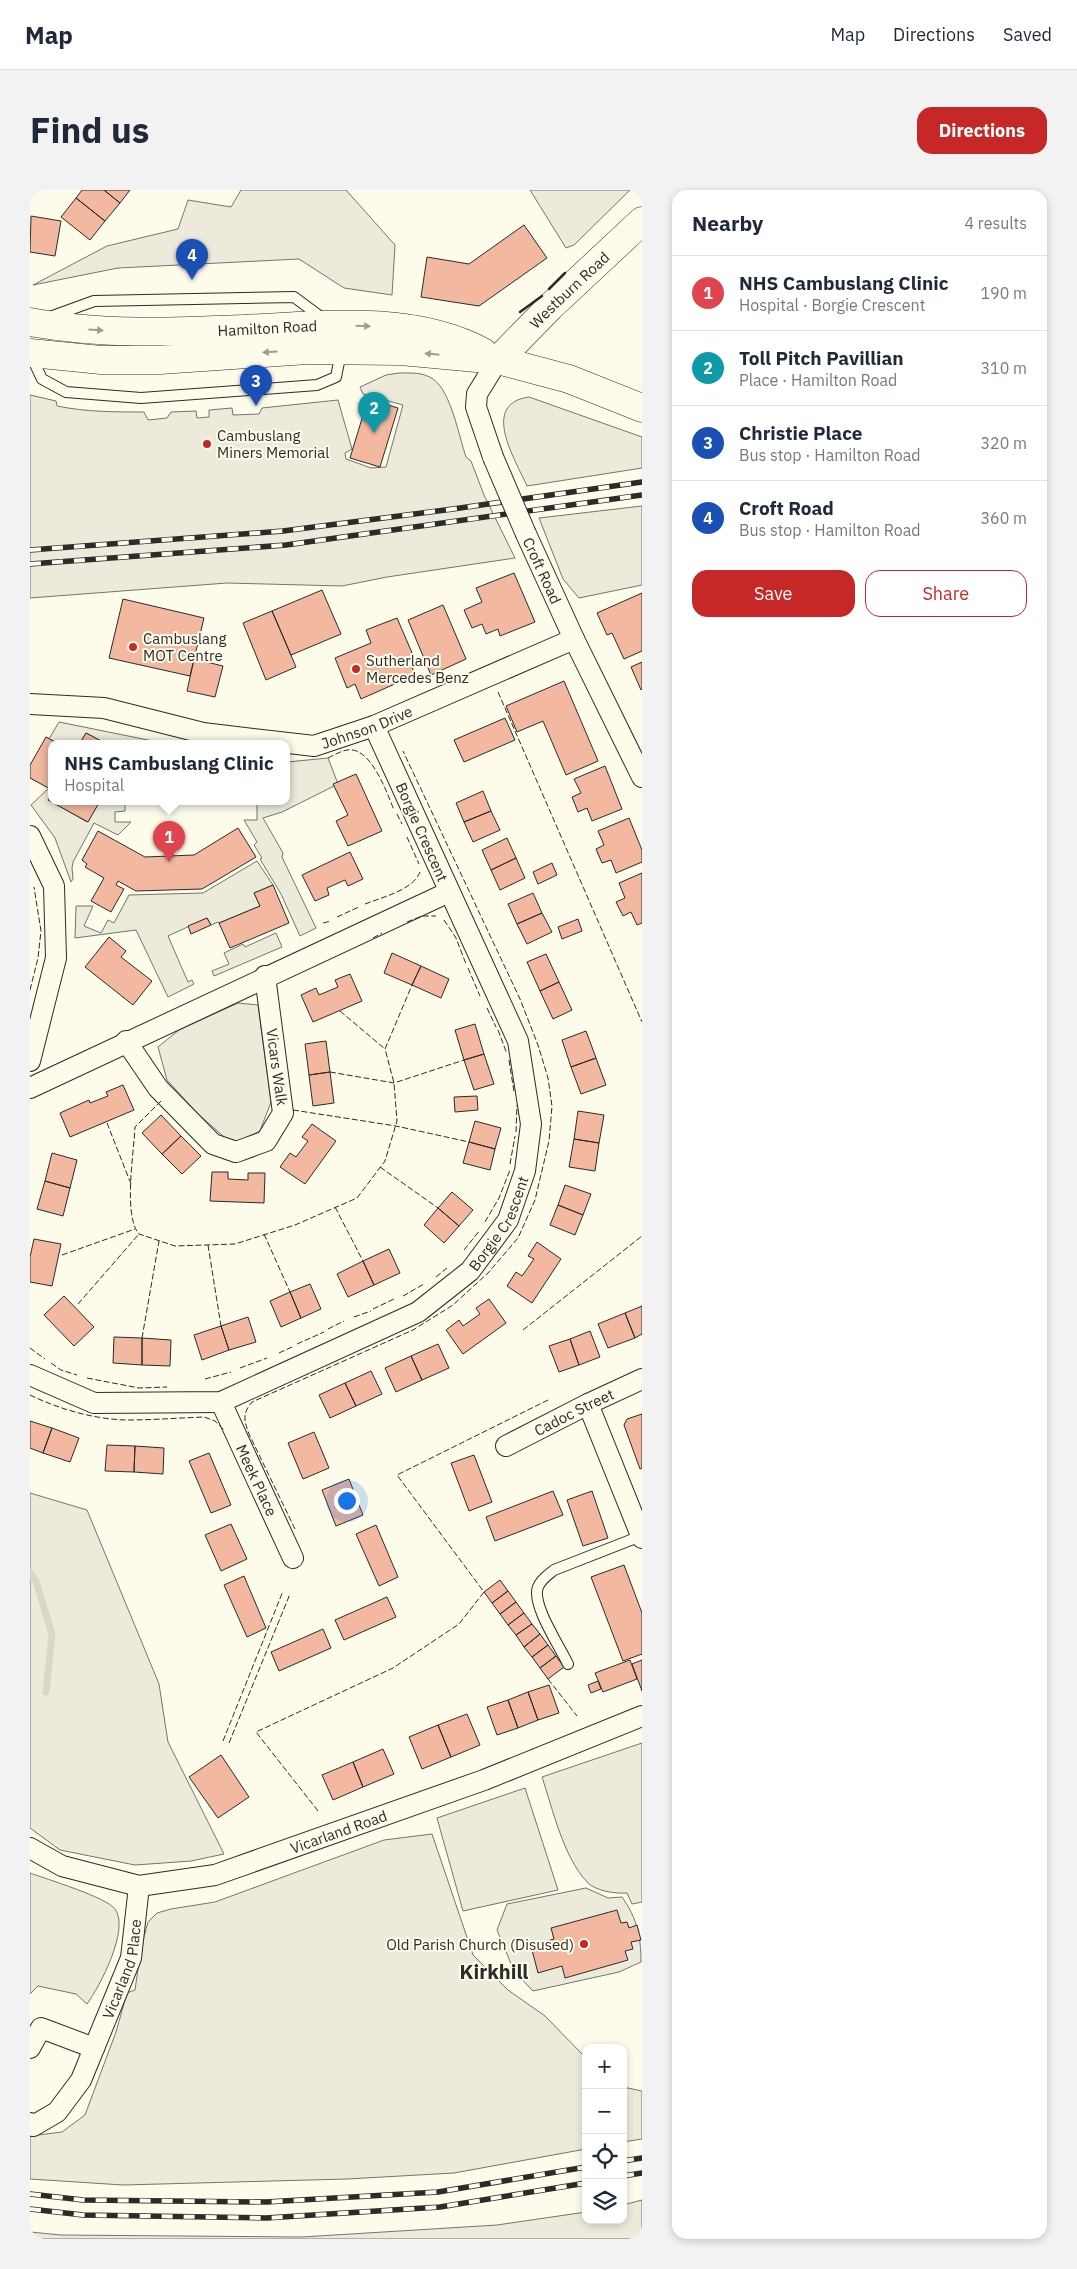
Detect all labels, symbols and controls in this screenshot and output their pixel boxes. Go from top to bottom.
text: Map [25,19,73,51]
text: Map [830,23,865,46]
text: Directions [893,23,975,46]
text: Saved [1003,23,1052,46]
text: Find us [30,107,149,153]
button: Directions [917,107,1047,154]
text: Nearby [692,209,763,237]
text: 4 results [964,213,1027,233]
pin: 4 [176,239,208,280]
street label: Westburn Road [525,247,613,332]
text: NHS Cambuslang Clinic [739,271,948,295]
text: 1 [703,283,713,303]
text: 190 m [980,283,1027,303]
text: Hospital · Borgie Crescent [739,295,925,315]
street label: Hamilton Road [217,316,318,340]
one-way arrow [355,322,371,330]
one-way arrow [88,326,104,334]
text: Toll Pitch Pavillian [739,346,904,370]
one-way arrow [261,349,277,357]
one-way arrow [424,350,440,358]
text: 2 [703,358,713,378]
text: 310 m [980,358,1027,378]
pin: 3 [240,365,272,406]
text: Place · Hamilton Road [739,370,897,390]
pin: 2 [358,392,390,433]
text: Christie Place [739,421,863,445]
place label: Cambuslang Miners Memorial [217,426,329,462]
text: 3 [703,433,713,453]
text: 320 m [980,433,1027,453]
marker: Cambuslang Miners Memorial [201,438,213,450]
text: Bus stop · Hamilton Road [739,445,921,465]
text: Croft Road [739,496,834,520]
text: 4 [703,508,713,528]
text: 360 m [980,508,1027,528]
text: Bus stop · Hamilton Road [739,520,921,540]
street label: Croft Road [519,534,566,607]
button: Save [692,570,855,617]
button: Share [865,570,1027,617]
place label: Cambuslang MOT Centre [143,629,227,665]
marker: Cambuslang MOT Centre [127,641,139,653]
place label: Sutherland Mercedes Benz [366,651,469,687]
marker: Sutherland Mercedes Benz [350,663,362,675]
street label: Johnson Drive [319,701,415,752]
popup [48,740,290,805]
text: NHS Cambuslang Clinic [64,751,274,775]
text: Hospital [64,775,124,795]
street label: Borgie Crescent [392,779,452,885]
pin: 1 [153,821,185,862]
street label: Vicars Walk [262,1027,292,1107]
street label: Borgie Crescent [464,1173,532,1274]
street label: Cadoc Street [531,1384,617,1440]
street label: Meek Place [232,1441,282,1519]
your location [334,1488,360,1514]
street label: Vicarland Road [287,1806,389,1857]
street label: Vicarland Place [98,1918,145,2022]
place label: Old Parish Church (Disused) [386,1935,574,1954]
marker: Old Parish Church (Disused) [578,1938,590,1950]
district label: Kirkhill [460,1958,528,1985]
map controls [582,2044,627,2224]
button: + [582,2044,627,2089]
button: − [582,2089,627,2134]
button: locate [582,2134,627,2179]
button: layers [582,2179,627,2224]

